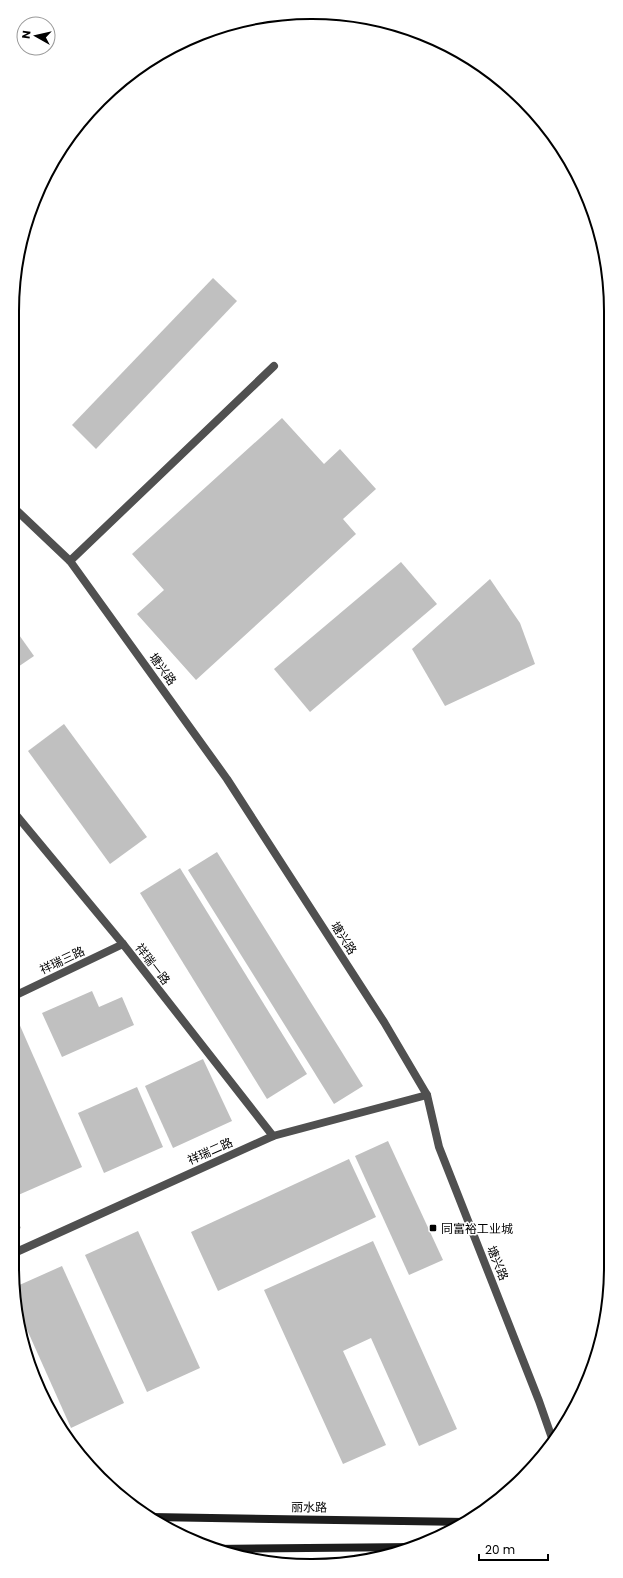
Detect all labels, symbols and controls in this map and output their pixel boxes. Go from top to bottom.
north arrow [16,16,56,56]
text: N [18,29,35,40]
street label: 塘兴路 [146,649,180,689]
street label: 塘兴路 [327,918,361,958]
street label: 祥瑞一路 [132,940,174,988]
street label: 祥瑞三路 [37,942,87,978]
street label: 祥瑞二路 [185,1133,235,1169]
place label: 同富裕工业城 [441,1220,513,1237]
marker: 同富裕工业城 [428,1223,438,1233]
street label: 塘兴路 [483,1243,513,1283]
street label: 丽水路 [291,1498,327,1516]
scale bar [479,1536,548,1562]
text: 20 m [485,1541,515,1558]

